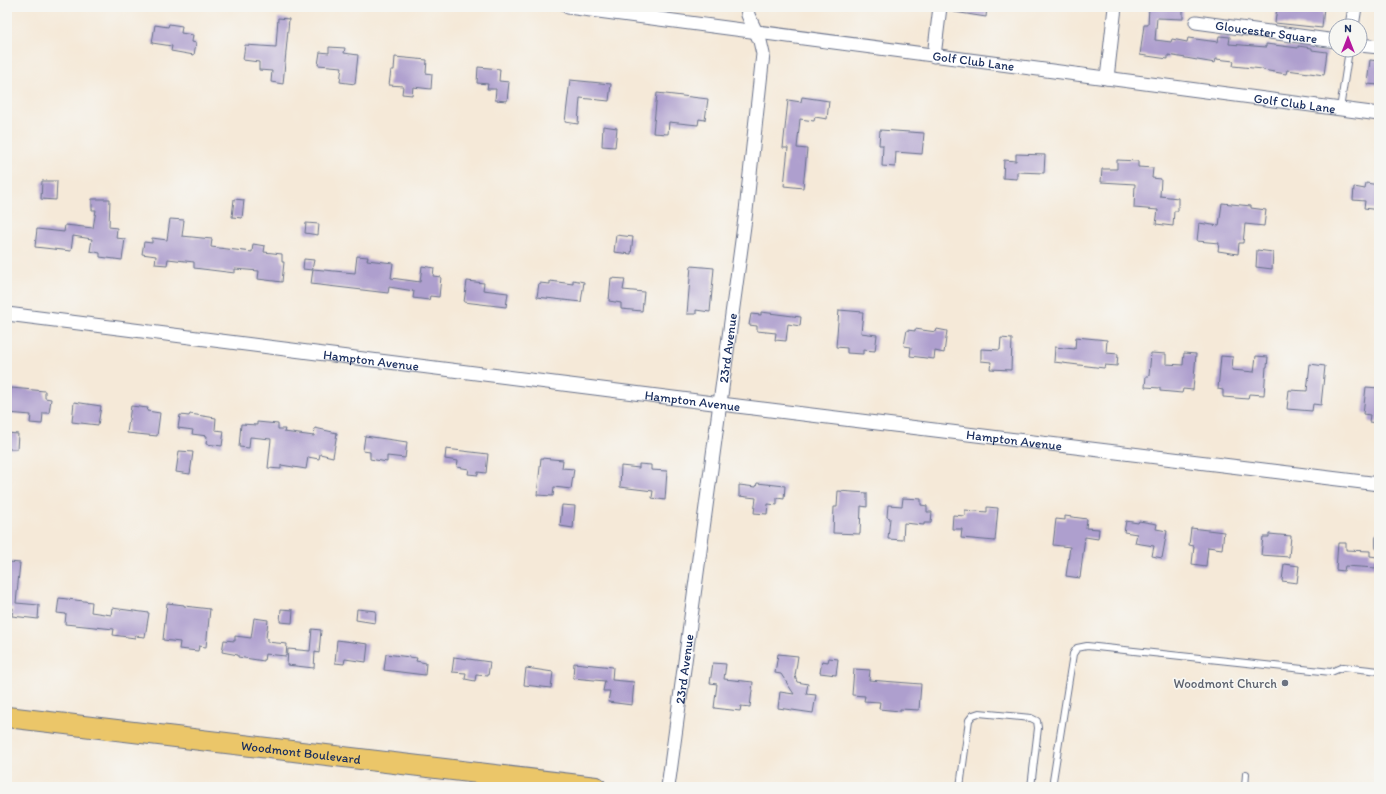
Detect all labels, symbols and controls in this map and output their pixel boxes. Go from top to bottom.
street label: Gloucester Square [1214,18,1318,46]
north arrow [1328,18,1368,58]
text: N [1344,22,1352,35]
street label: Golf Club Lane [932,48,1015,74]
street label: Golf Club Lane [1253,91,1337,116]
street label: 23rd Avenue [716,312,740,384]
street label: Hampton Avenue [322,347,420,374]
street label: Hampton Avenue [644,387,741,414]
street label: Hampton Avenue [965,427,1063,453]
street label: 23rd Avenue [672,633,697,705]
place label: Woodmont Church [1174,676,1277,691]
marker: Woodmont Church [1280,678,1290,688]
street label: Woodmont Boulevard [240,738,362,767]

